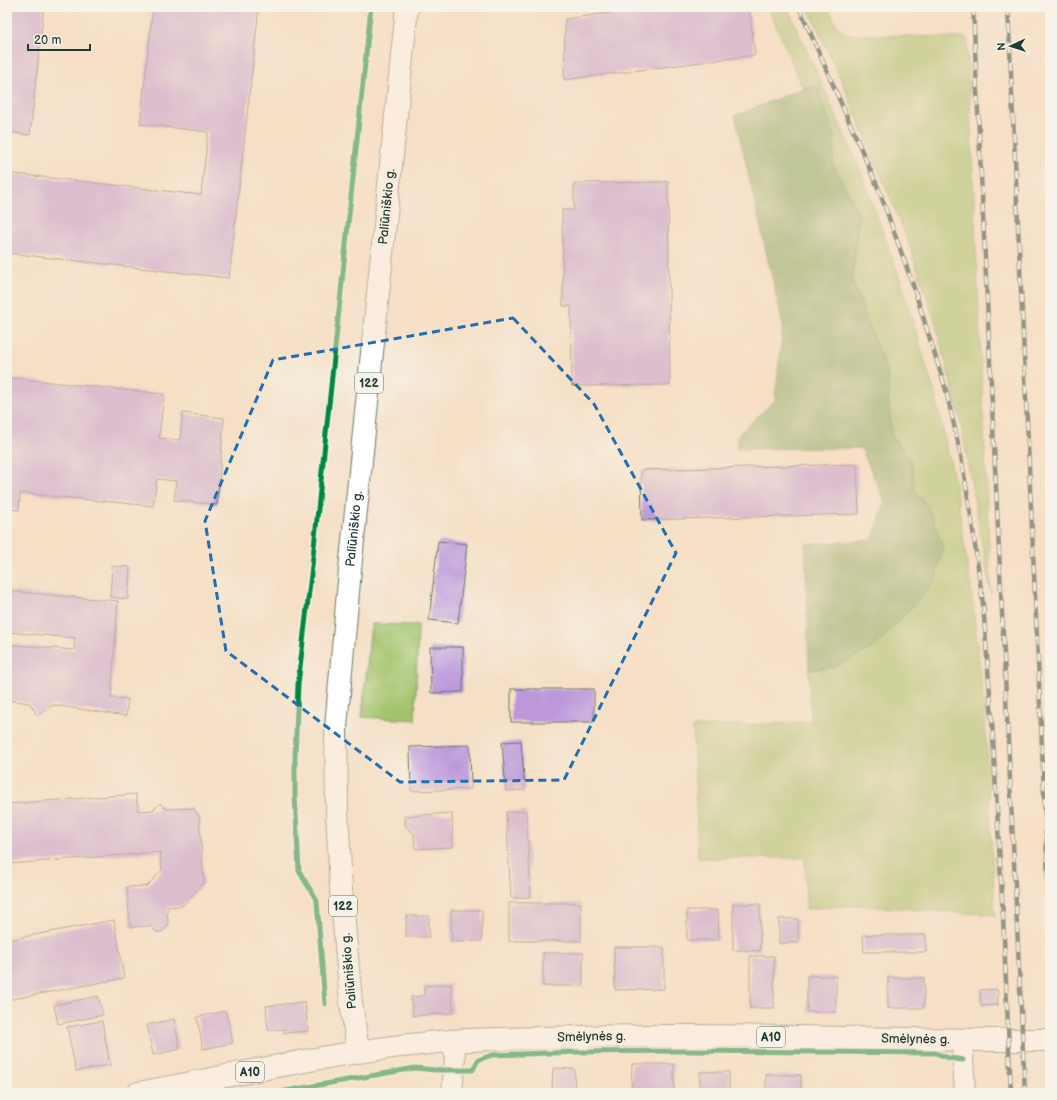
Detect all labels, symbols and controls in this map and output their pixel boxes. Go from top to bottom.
scale bar [28,26,90,52]
north arrow [991,26,1031,66]
text: 20 m [34,33,61,48]
text: N [995,42,1008,51]
street label: Paliūniškio g. [375,167,399,245]
road number: 122 [355,373,383,393]
street label: Paliūniškio g. [342,490,366,568]
road number: 122 [329,896,357,916]
street label: Paliūniškio g. [338,932,360,1010]
road number: A10 [757,1027,785,1047]
street label: Smėlynės g. [557,1028,626,1045]
street label: Smėlynės g. [881,1031,950,1048]
road number: A10 [236,1062,264,1082]

